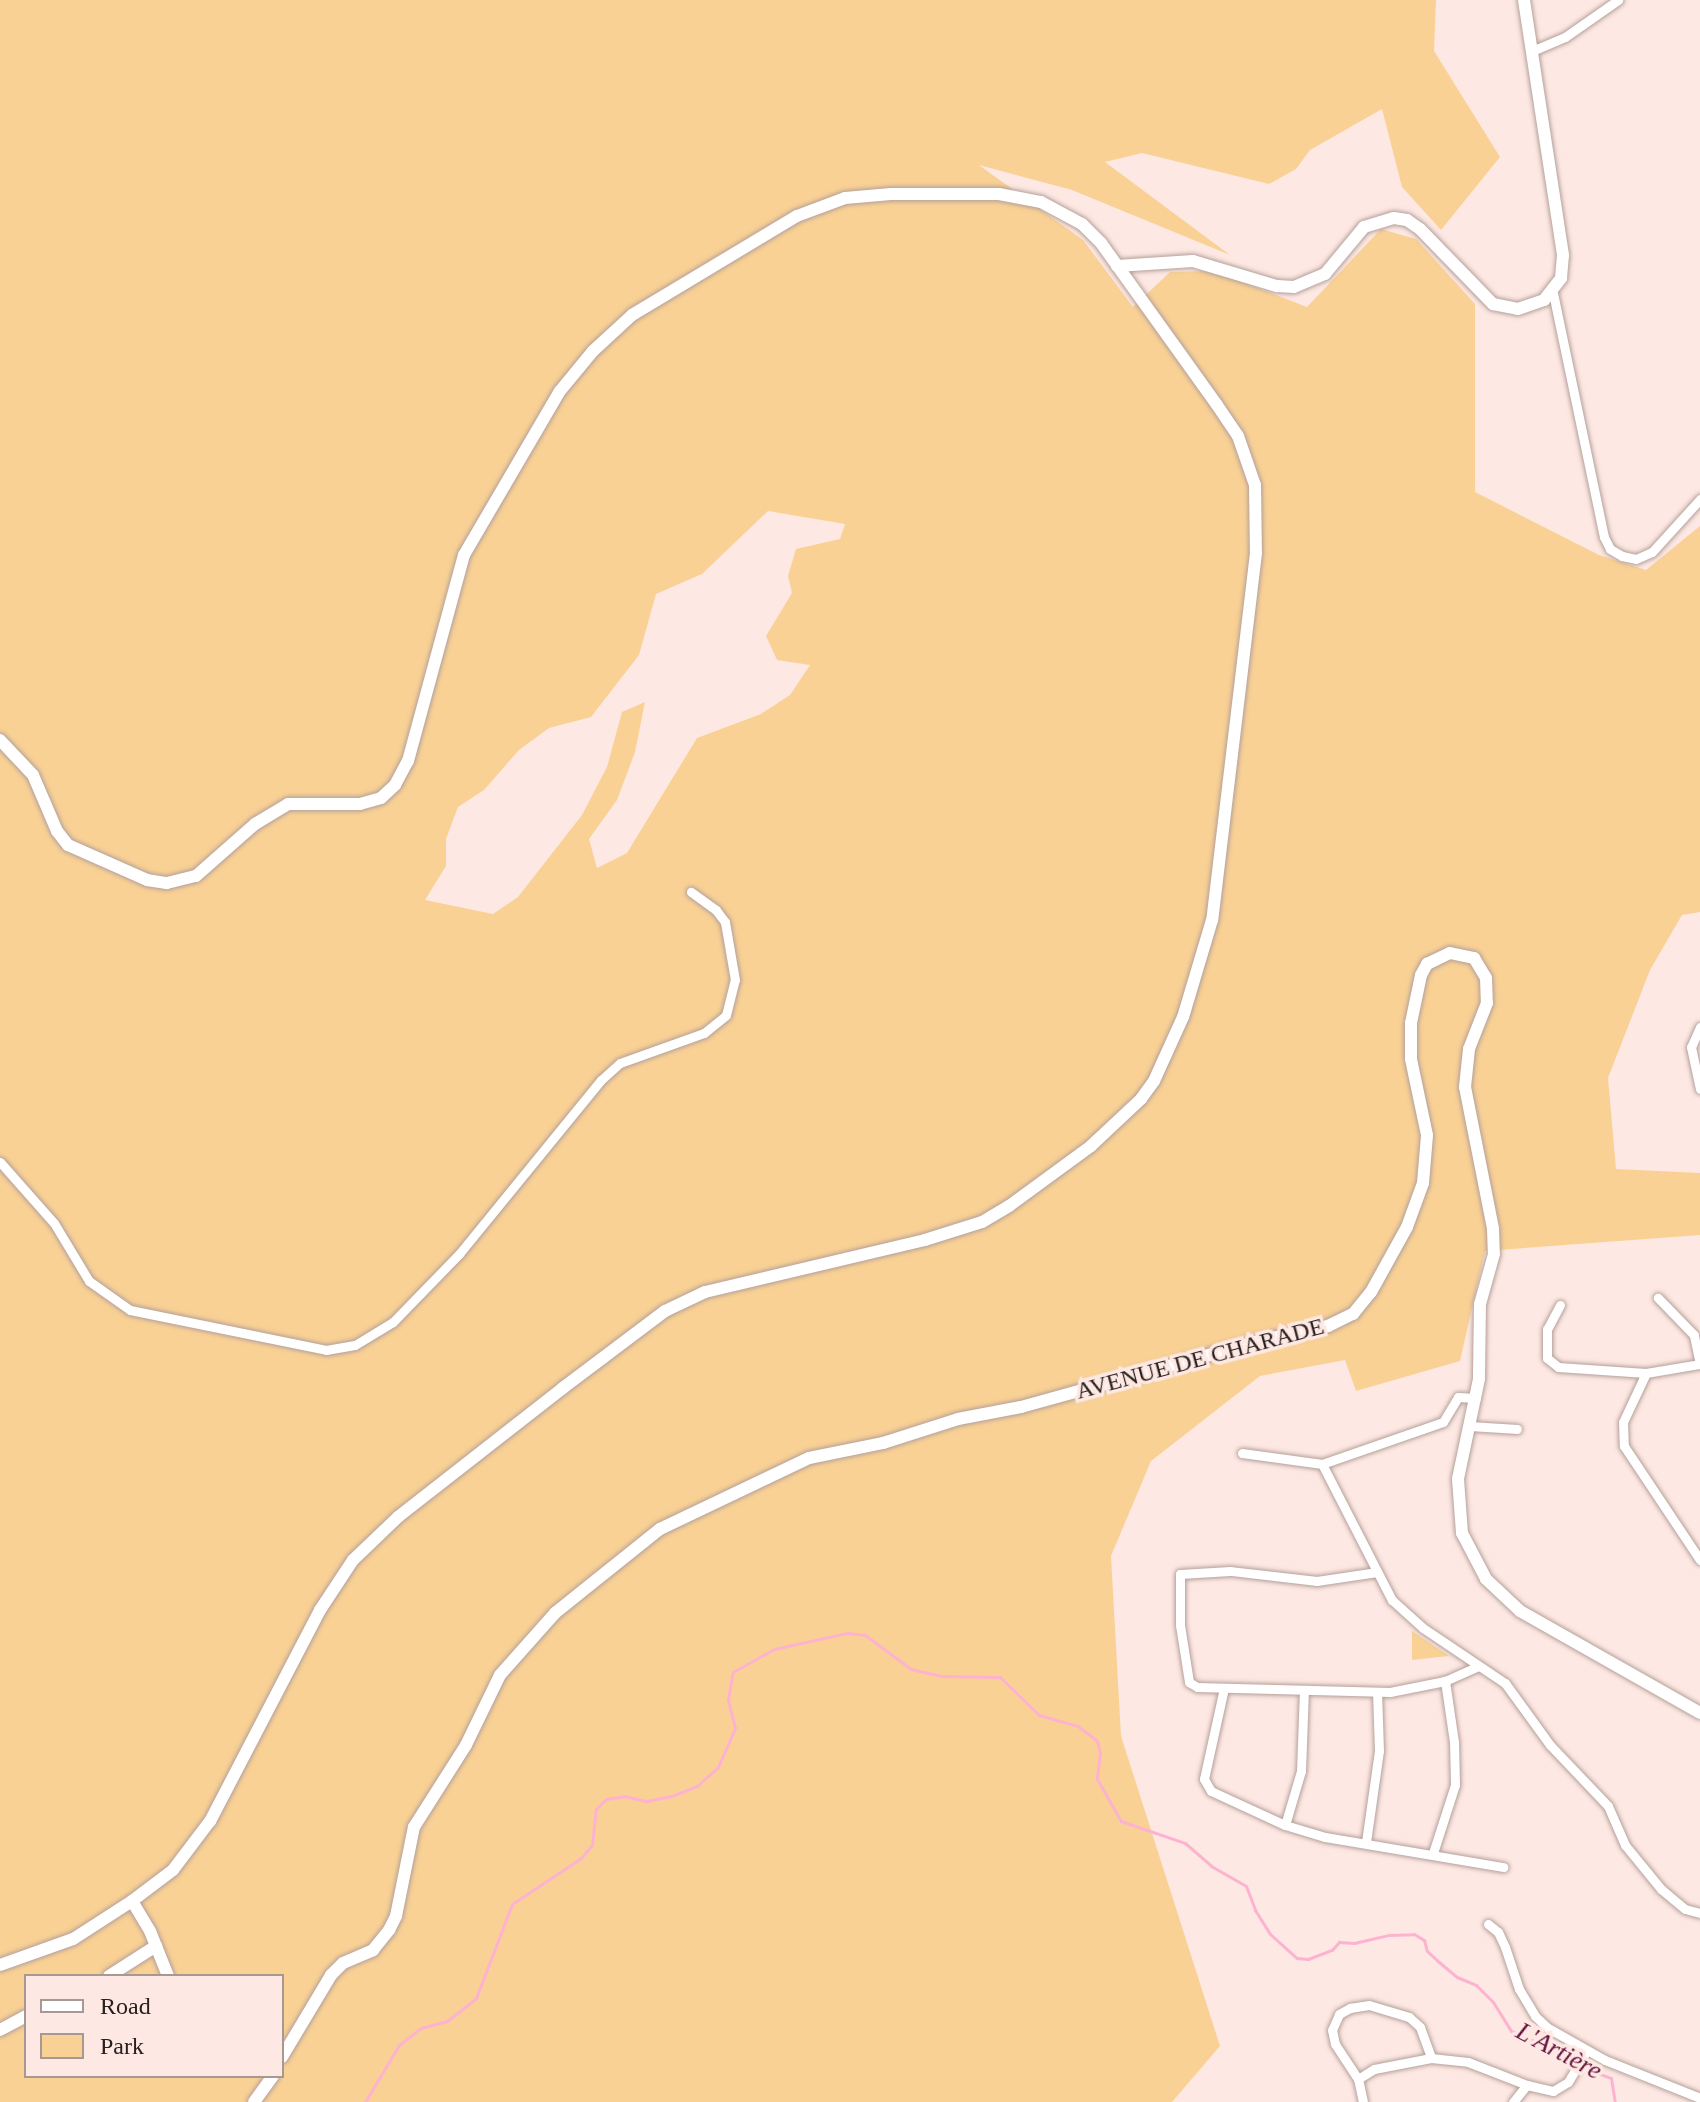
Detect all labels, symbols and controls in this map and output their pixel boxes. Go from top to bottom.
street label: AVENUE DE CHARADE [1073,1312,1327,1406]
legend [24,1974,284,2078]
text: Road [100,1993,151,2019]
water label: L'Artière [1511,2015,1607,2087]
text: Park [100,2033,144,2059]

